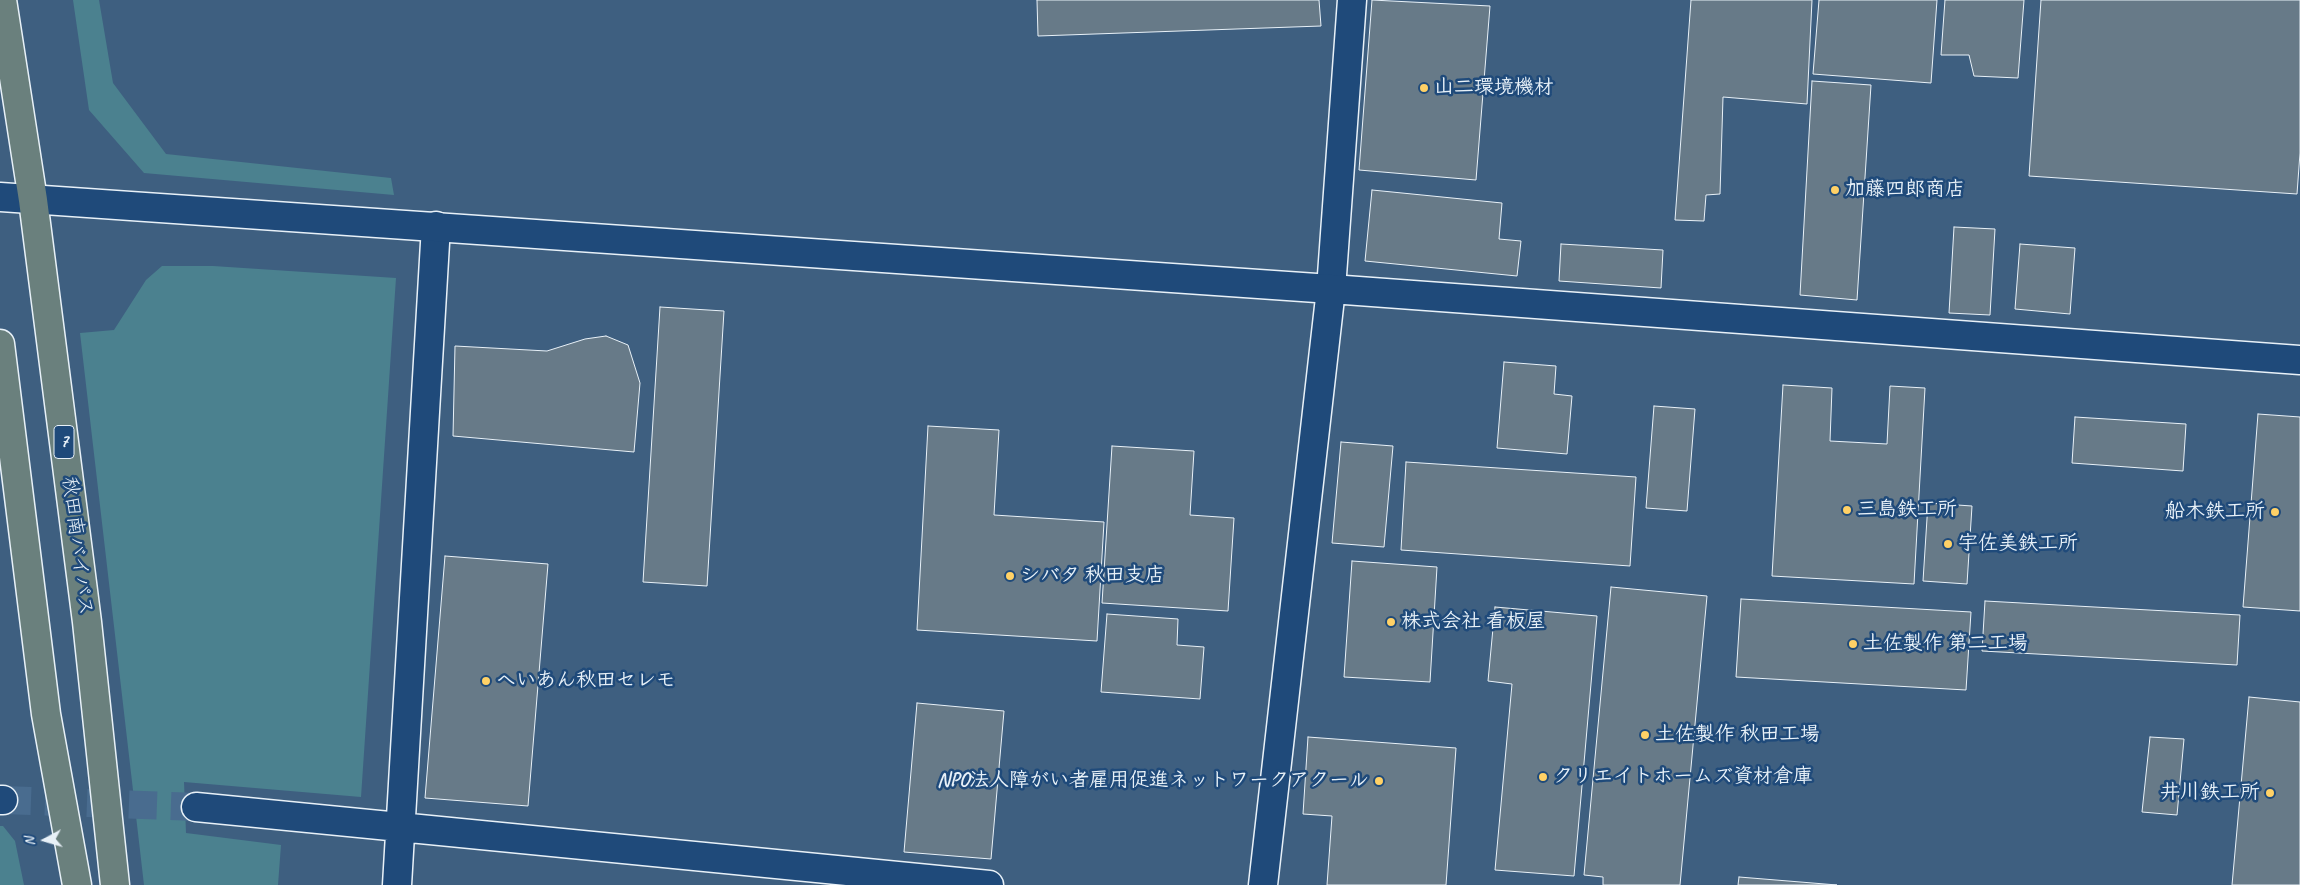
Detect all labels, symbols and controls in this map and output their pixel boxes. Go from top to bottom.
place label: 山二環境機材 [1434,76,1554,100]
marker: 山二環境機材 [1418,82,1430,94]
place label: 加藤四郎商店 [1845,178,1965,202]
marker: 加藤四郎商店 [1829,184,1841,196]
road number: 7 [54,426,74,458]
street label: 秋田南バイパス [57,475,97,617]
place label: 三島鉄工所 [1857,498,1957,522]
place label: 船木鉄工所 [2165,500,2265,524]
marker: 三島鉄工所 [1841,504,1853,516]
marker: 船木鉄工所 [2269,506,2281,518]
place label: 宇佐美鉄工所 [1958,532,2078,556]
marker: 宇佐美鉄工所 [1942,538,1954,550]
place label: シバタ 秋田支店 [1020,564,1165,588]
marker: シバタ 秋田支店 [1004,570,1016,582]
place label: 株式会社 看板屋 [1401,610,1546,634]
marker: 株式会社 看板屋 [1385,616,1397,628]
place label: 土佐製作 第二工場 [1863,632,2028,656]
marker: 土佐製作 第二工場 [1847,638,1859,650]
place label: へいあん秋田セレモ [496,669,676,693]
marker: へいあん秋田セレモ [480,675,492,687]
place label: 土佐製作 秋田工場 [1655,723,1820,747]
marker: 土佐製作 秋田工場 [1639,729,1651,741]
place label: クリエイトホームズ資材倉庫 [1553,765,1813,789]
place label: NPO法人障がい者雇用促進ネットワークアクール [937,769,1369,793]
marker: クリエイトホームズ資材倉庫 [1537,771,1549,783]
marker: NPO法人障がい者雇用促進ネットワークアクール [1373,775,1385,787]
place label: 井川鉄工所 [2160,781,2260,805]
marker: 井川鉄工所 [2264,787,2276,799]
north arrow [20,815,70,865]
text: N [21,836,38,847]

